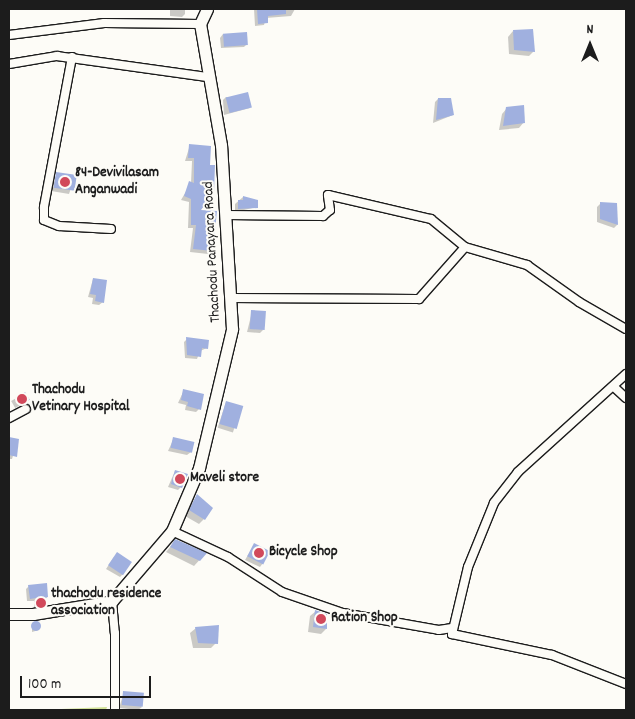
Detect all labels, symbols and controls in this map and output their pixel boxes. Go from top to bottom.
north arrow [565,20,615,70]
text: N [587,20,593,40]
place label: 84-Devivilasam Anganwadi [75,164,159,199]
marker: 84-Devivilasam Anganwadi [59,176,71,188]
street label: Thachodu Panayara Road [200,181,226,323]
place label: Thachodu Vetinary Hospital [32,381,130,416]
marker: Thachodu Vetinary Hospital [16,393,28,405]
place label: Maveli store [190,470,259,488]
marker: Maveli store [174,473,186,485]
place label: Bicycle Shop [269,544,338,562]
marker: Bicycle Shop [253,547,265,559]
place label: thachodu residence association [51,585,161,620]
marker: thachodu residence association [35,597,47,609]
place label: Ration Shop [331,610,398,628]
marker: Ration Shop [315,613,327,625]
scale bar [22,666,154,698]
text: 100 m [28,674,61,696]

